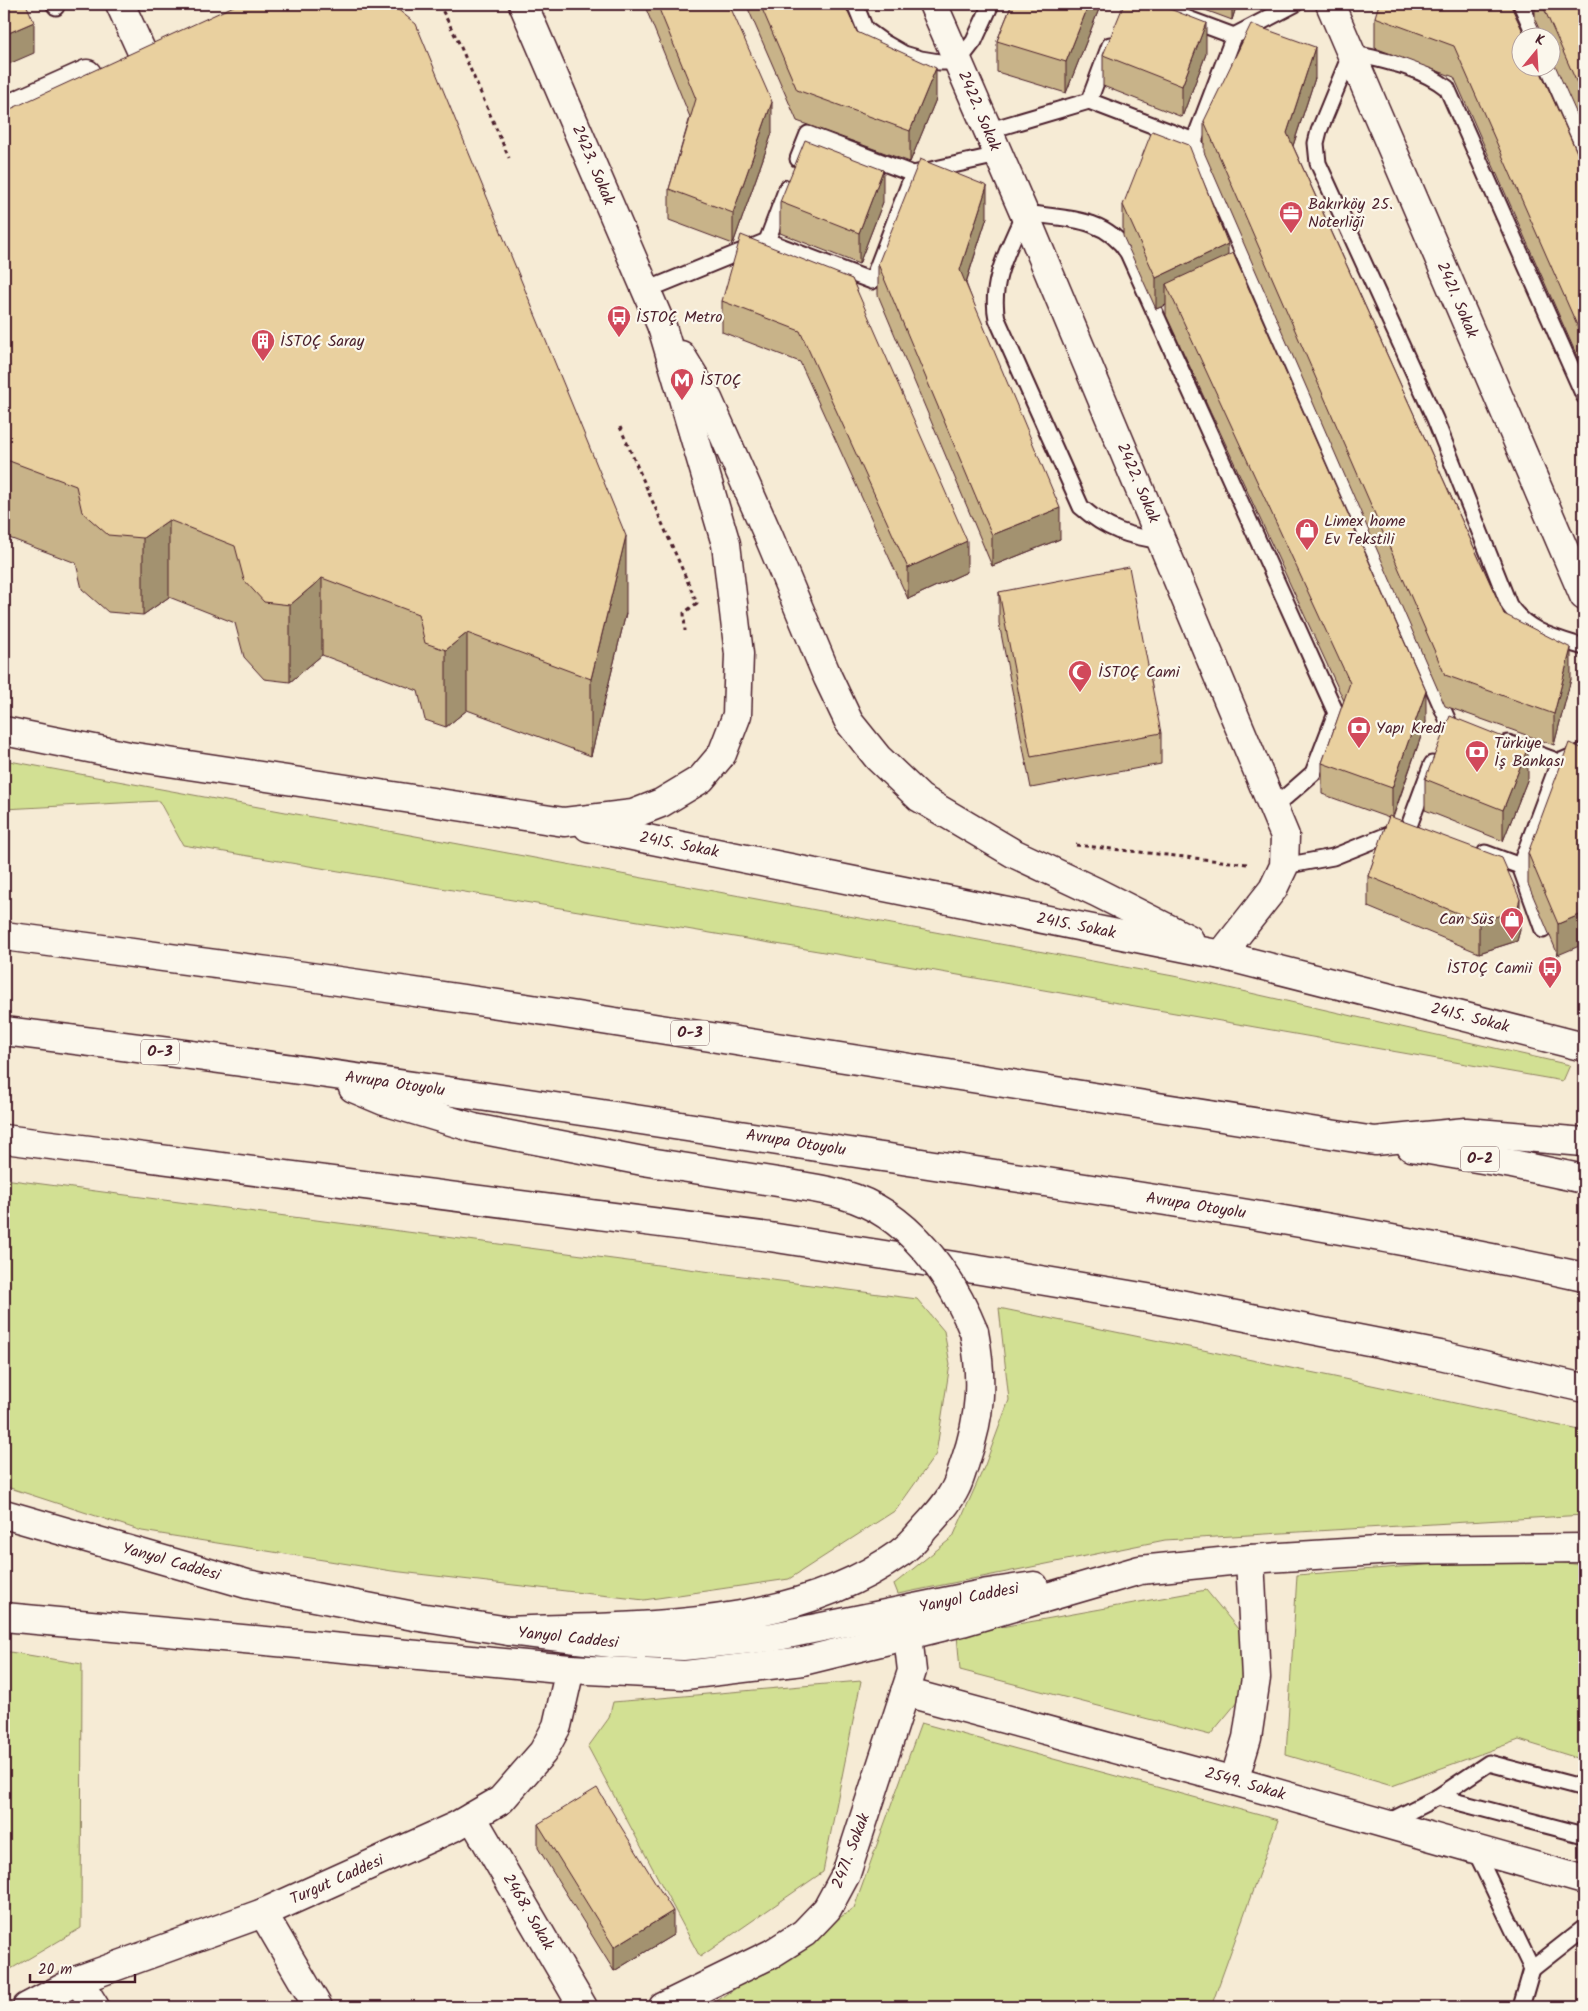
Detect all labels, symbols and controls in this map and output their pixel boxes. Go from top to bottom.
north arrow [1510,28,1560,78]
text: K [1532,29,1548,53]
street label: 2422. Sokak [951,67,1007,156]
street label: 2423. Sokak [565,121,621,209]
place label: Bakırköy 25. Noterliği [1308,192,1393,235]
office icon: Bakırköy 25. Noterliği [1278,200,1304,234]
street label: 2421. Sokak [1430,258,1485,343]
bus stop icon: İSTOÇ Metro [606,304,632,338]
place label: İSTOÇ Metro [636,305,722,330]
building icon: İSTOÇ Saray [250,328,276,362]
place label: İSTOÇ Saray [280,329,365,354]
metro station icon: İSTOÇ [669,367,695,401]
place label: İSTOÇ [700,368,741,393]
street label: 2422. Sokak [1110,439,1166,528]
place label: Limex home Ev Tekstili [1324,509,1406,552]
shop icon: Limex home Ev Tekstili [1294,517,1320,551]
mosque icon: İSTOÇ Cami [1067,659,1093,693]
place label: İSTOÇ Cami [1098,660,1181,685]
bank icon: Yapı Kredi [1346,715,1372,749]
place label: Yapı Kredi [1376,716,1446,741]
place label: Türkiye İş Bankası [1494,731,1564,774]
bank icon: Türkiye İş Bankası [1464,739,1490,773]
street label: 2415. Sokak [637,825,721,865]
street label: 2415. Sokak [1034,906,1118,946]
shop icon: Can Süs [1499,906,1525,940]
place label: Can Süs [1439,907,1494,932]
bus stop icon: İSTOÇ Camii [1537,955,1563,989]
place label: İSTOÇ Camii [1447,956,1533,981]
street label: 2415. Sokak [1428,996,1512,1040]
road number: O-3 [671,1020,709,1046]
road number: O-3 [141,1040,179,1064]
street label: Avrupa Otoyolu [343,1065,447,1103]
street label: Avrupa Otoyolu [744,1123,848,1163]
road number: O-2 [1461,1146,1499,1172]
street label: Avrupa Otoyolu [1144,1186,1248,1226]
street label: Yanyol Caddesi [119,1536,224,1588]
street label: Yanyol Caddesi [917,1576,1022,1620]
street label: Yanyol Caddesi [516,1620,621,1656]
street label: 2549. Sokak [1202,1761,1289,1808]
street label: 2471. Sokak [825,1809,877,1892]
street label: Turgut Caddesi [286,1848,389,1912]
street label: 2468. Sokak [496,1869,560,1956]
scale bar [30,1951,135,1983]
text: 20 m [38,1958,72,1982]

